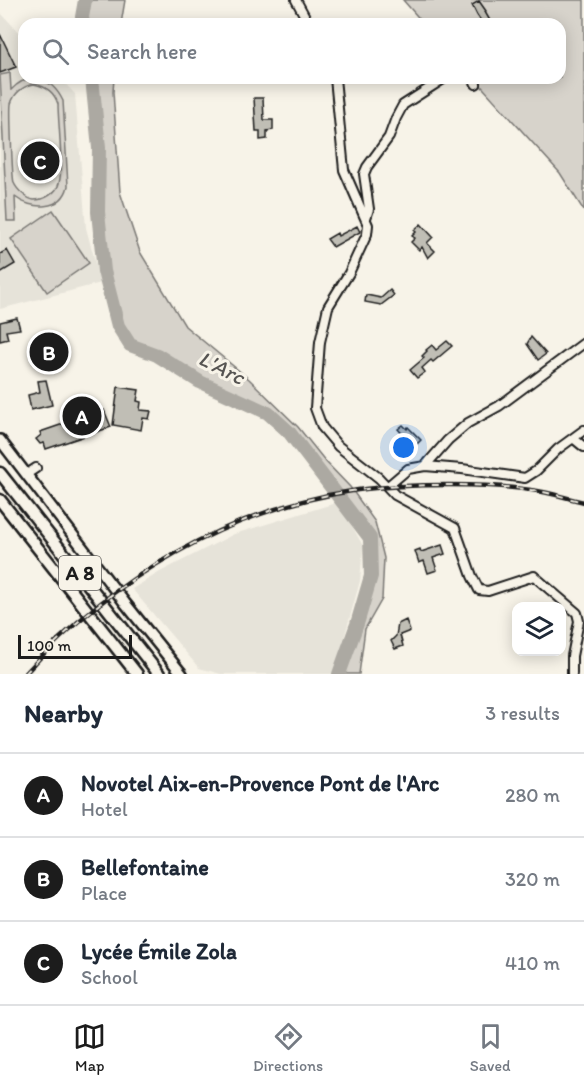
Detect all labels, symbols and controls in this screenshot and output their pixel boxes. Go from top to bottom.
search box [18,18,566,84]
icon: search [39,35,72,68]
text: Search here [87,38,197,65]
pin: C [20,138,60,184]
pin: B [29,330,68,374]
water label: L'Arc [194,345,251,391]
pin: A [62,394,101,438]
your location [389,433,418,462]
road number: A 8 [59,556,101,590]
map controls [512,602,566,656]
button: layers [512,602,566,656]
scale bar [18,632,132,660]
text: 100 m [27,636,71,655]
text: Nearby [24,697,103,729]
text: 3 results [485,701,560,725]
text: Novotel Aix-en-Provence Pont de l'Arc [81,770,439,797]
text: A [37,783,50,807]
text: 280 m [505,783,560,807]
text: Hotel [81,797,128,821]
text: Bellefontaine [81,854,209,881]
text: B [37,867,50,891]
text: 320 m [505,867,560,891]
text: Place [81,881,127,905]
text: Lycée Émile Zola [81,938,237,965]
text: C [37,951,50,975]
text: 410 m [505,951,560,975]
text: School [81,965,138,989]
tab: Map [73,1020,106,1075]
tab: Directions [253,1020,323,1075]
tab: Saved [470,1020,511,1075]

